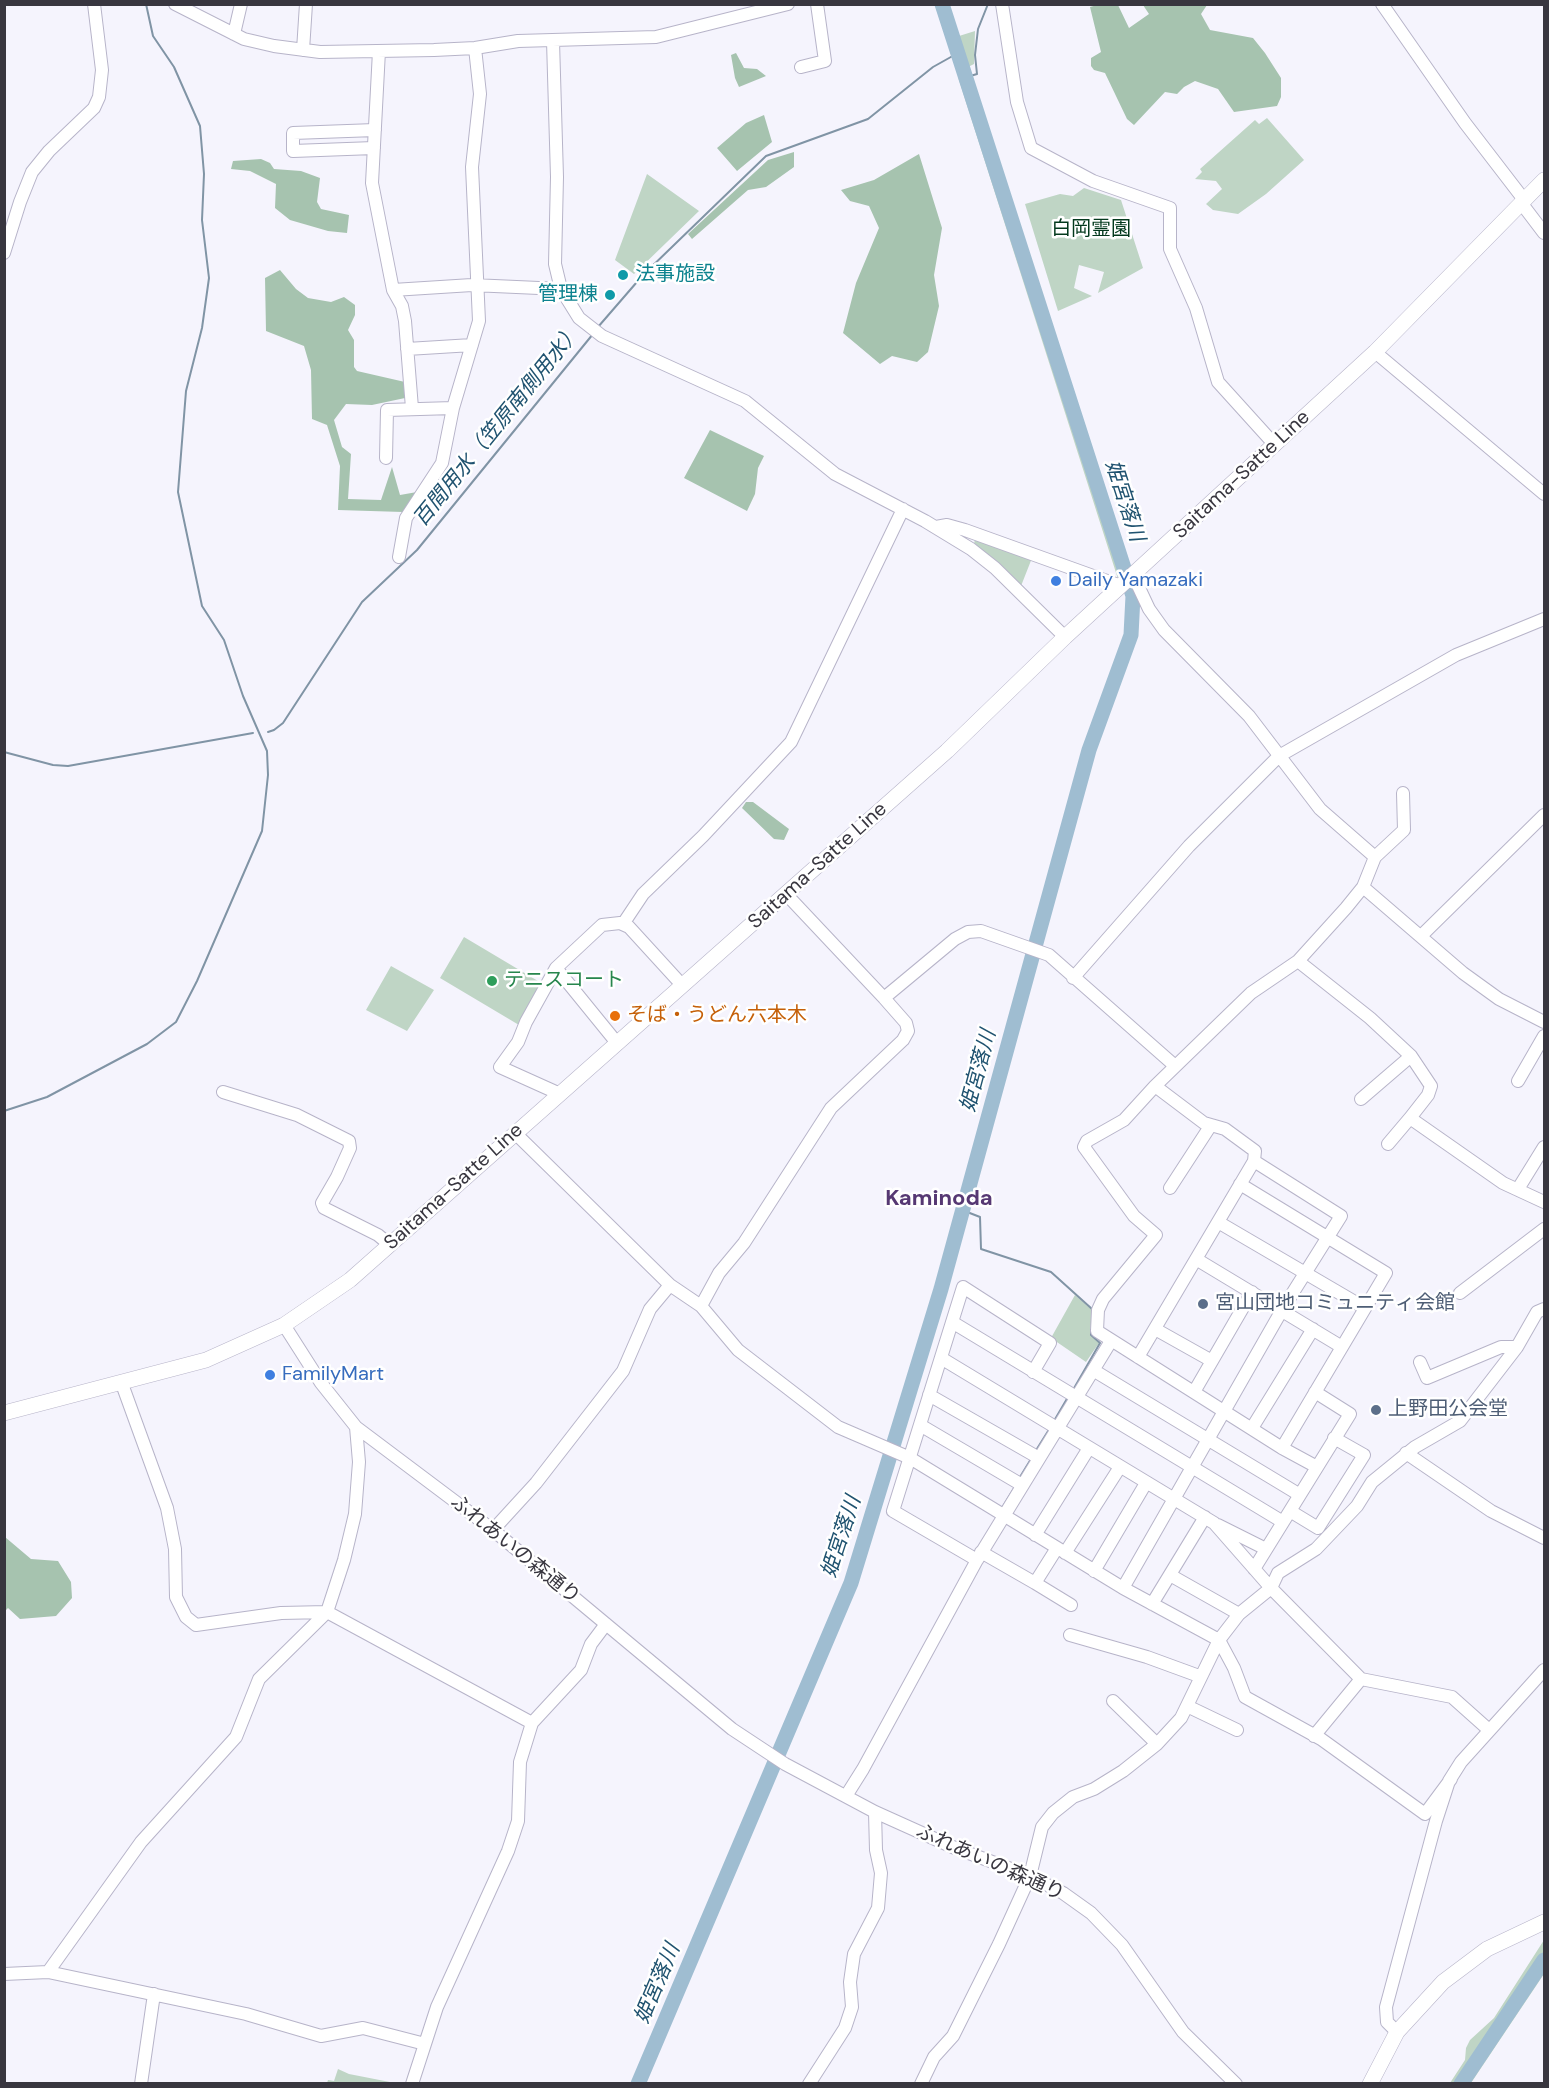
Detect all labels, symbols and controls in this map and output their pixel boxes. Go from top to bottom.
park label: 白岡霊園 [1051,218,1131,242]
place label: 法事施設 [635,263,715,287]
marker: 法事施設 [616,268,630,282]
place label: 管理棟 [538,283,598,307]
marker: 管理棟 [603,288,617,302]
water label: 百間用水（笠原南側用水） [409,320,587,532]
street label: Saitama-Satte Line [1169,406,1315,544]
water label: 姫宮落川 [1099,457,1149,545]
place label: Daily Yamazaki [1068,569,1203,593]
marker: Daily Yamazaki [1049,574,1063,588]
street label: Saitama-Satte Line [744,798,892,934]
place label: テニスコート [504,969,624,993]
marker: テニスコート [485,974,499,988]
place label: そば・うどん六本木 [627,1004,807,1028]
marker: そば・うどん六本木 [608,1009,622,1023]
water label: 姫宮落川 [956,1027,1002,1115]
street label: Saitama-Satte Line [380,1119,528,1255]
district label: Kaminoda [885,1186,993,1212]
place label: 宮山団地コミュニティ会館 [1215,1292,1455,1316]
marker: 宮山団地コミュニティ会館 [1196,1297,1210,1311]
place label: FamilyMart [282,1363,384,1387]
marker: FamilyMart [263,1368,277,1382]
place label: 上野田公会堂 [1388,1398,1508,1422]
marker: 上野田公会堂 [1369,1403,1383,1417]
street label: ふれあいの森通り [445,1490,585,1610]
water label: 姫宮落川 [817,1493,867,1581]
street label: ふれあいの森通り [912,1819,1068,1907]
water label: 姫宮落川 [630,1940,686,2028]

